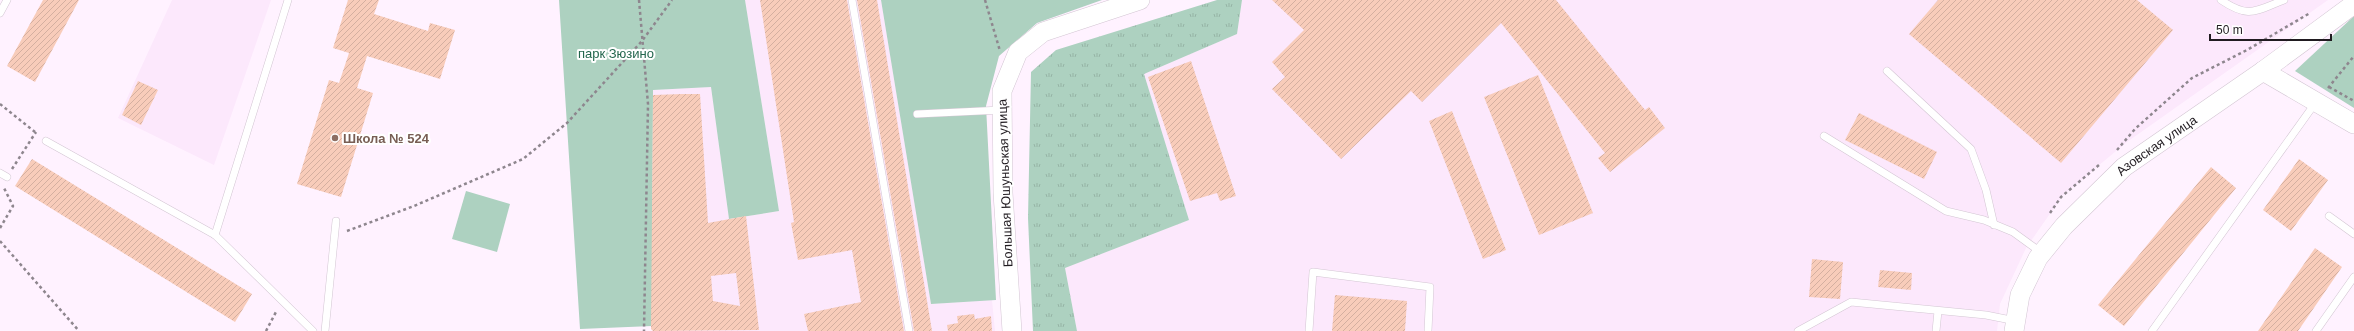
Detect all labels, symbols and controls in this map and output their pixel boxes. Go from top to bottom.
scale bar [2210,16,2331,42]
text: 50 m [2216,23,2243,37]
park label: парк Зюзино [578,46,654,61]
street label: Большая Юшуньская улица [995,98,1015,267]
street label: Азовская улица [2113,111,2200,178]
place label: Школа № 524 [343,131,430,146]
marker: Школа № 524 [330,133,340,143]

